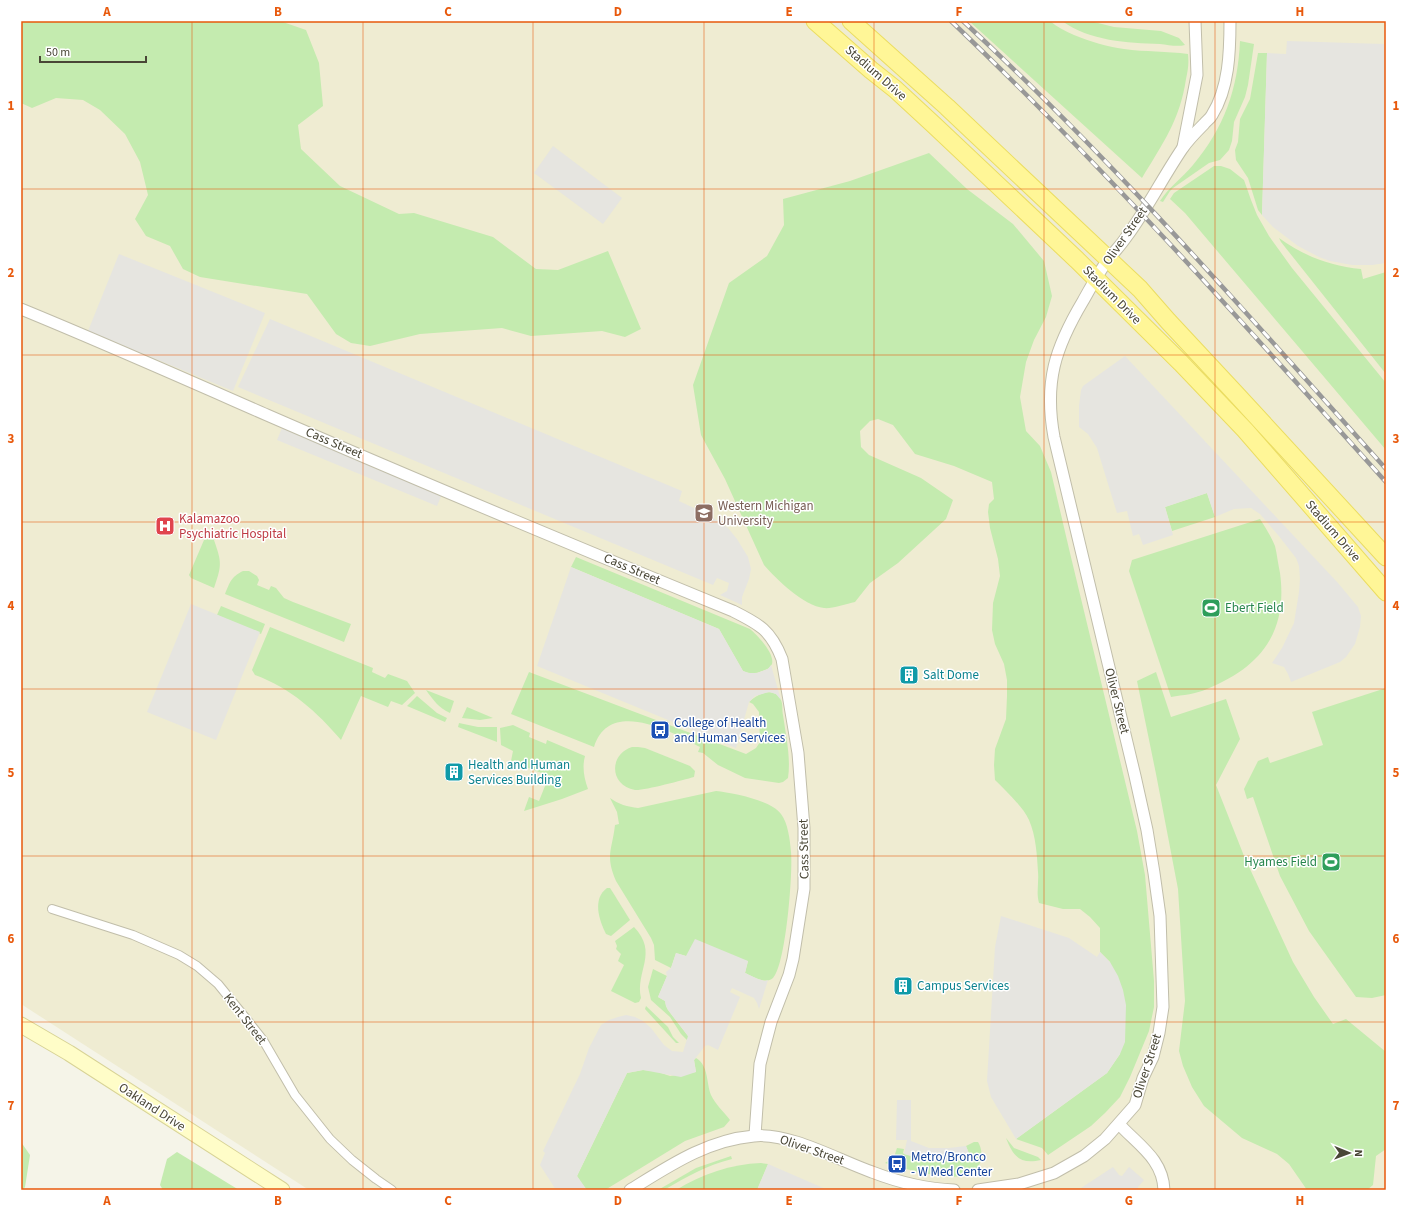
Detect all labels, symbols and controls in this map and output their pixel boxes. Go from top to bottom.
text: A [102,3,111,21]
text: B [274,3,282,21]
text: C [444,3,452,21]
text: D [614,3,622,21]
text: E [785,3,793,21]
text: F [956,3,963,21]
text: G [1125,3,1133,21]
text: H [1296,3,1304,21]
scale bar [40,38,146,64]
street label: Stadium Drive [841,41,911,105]
text: 50 m [46,44,70,61]
text: 1 [8,97,15,115]
text: 1 [1393,97,1400,115]
street label: Oliver Street [1098,203,1152,269]
street label: Stadium Drive [1079,262,1145,328]
text: 2 [8,264,15,282]
text: 2 [1393,264,1400,282]
street label: Cass Street [303,423,366,463]
text: 3 [8,430,15,448]
text: 3 [1393,430,1400,448]
street label: Stadium Drive [1301,496,1365,566]
place label: Western Michigan University [718,497,814,530]
school or university icon: Western Michigan University [693,502,715,524]
place label: Kalamazoo Psychiatric Hospital [179,510,286,543]
hospital icon: Kalamazoo Psychiatric Hospital [154,515,176,537]
street label: Cass Street [601,549,664,589]
text: 4 [8,597,15,615]
sports icon: Ebert Field [1200,597,1222,619]
text: 4 [1393,597,1400,615]
place label: Ebert Field [1225,599,1284,617]
building icon: Salt Dome [898,664,920,686]
place label: Salt Dome [923,666,979,684]
street label: Oliver Street [1100,666,1134,736]
place label: College of Health and Human Services [674,714,786,747]
bus stop icon: College of Health and Human Services [649,719,671,741]
place label: Health and Human Services Building [468,756,570,789]
building icon: Health and Human Services Building [443,761,465,783]
text: 5 [8,764,15,782]
text: 5 [1393,764,1400,782]
street label: Cass Street [794,818,814,879]
sports icon: Hyames Field [1320,851,1342,873]
place label: Hyames Field [1244,853,1317,871]
text: 6 [8,930,15,948]
text: 6 [1393,930,1400,948]
building icon: Campus Services [892,975,914,997]
place label: Campus Services [917,977,1010,995]
street label: Kent Street [219,990,271,1049]
street label: Oliver Street [1128,1031,1166,1101]
street label: Oakland Drive [115,1079,189,1135]
text: 7 [8,1097,15,1115]
text: 7 [1393,1097,1400,1115]
street label: Oliver Street [777,1131,847,1170]
north arrow [1329,1133,1369,1173]
place label: Metro/Bronco - W Med Center [911,1148,993,1181]
text: N [1351,1149,1366,1157]
bus stop icon: Metro/Bronco - W Med Center [886,1153,908,1175]
text: A [102,1192,111,1210]
text: B [274,1192,282,1210]
text: C [444,1192,452,1210]
text: D [614,1192,622,1210]
text: E [785,1192,793,1210]
text: F [956,1192,963,1210]
text: G [1125,1192,1133,1210]
text: H [1296,1192,1304,1210]

